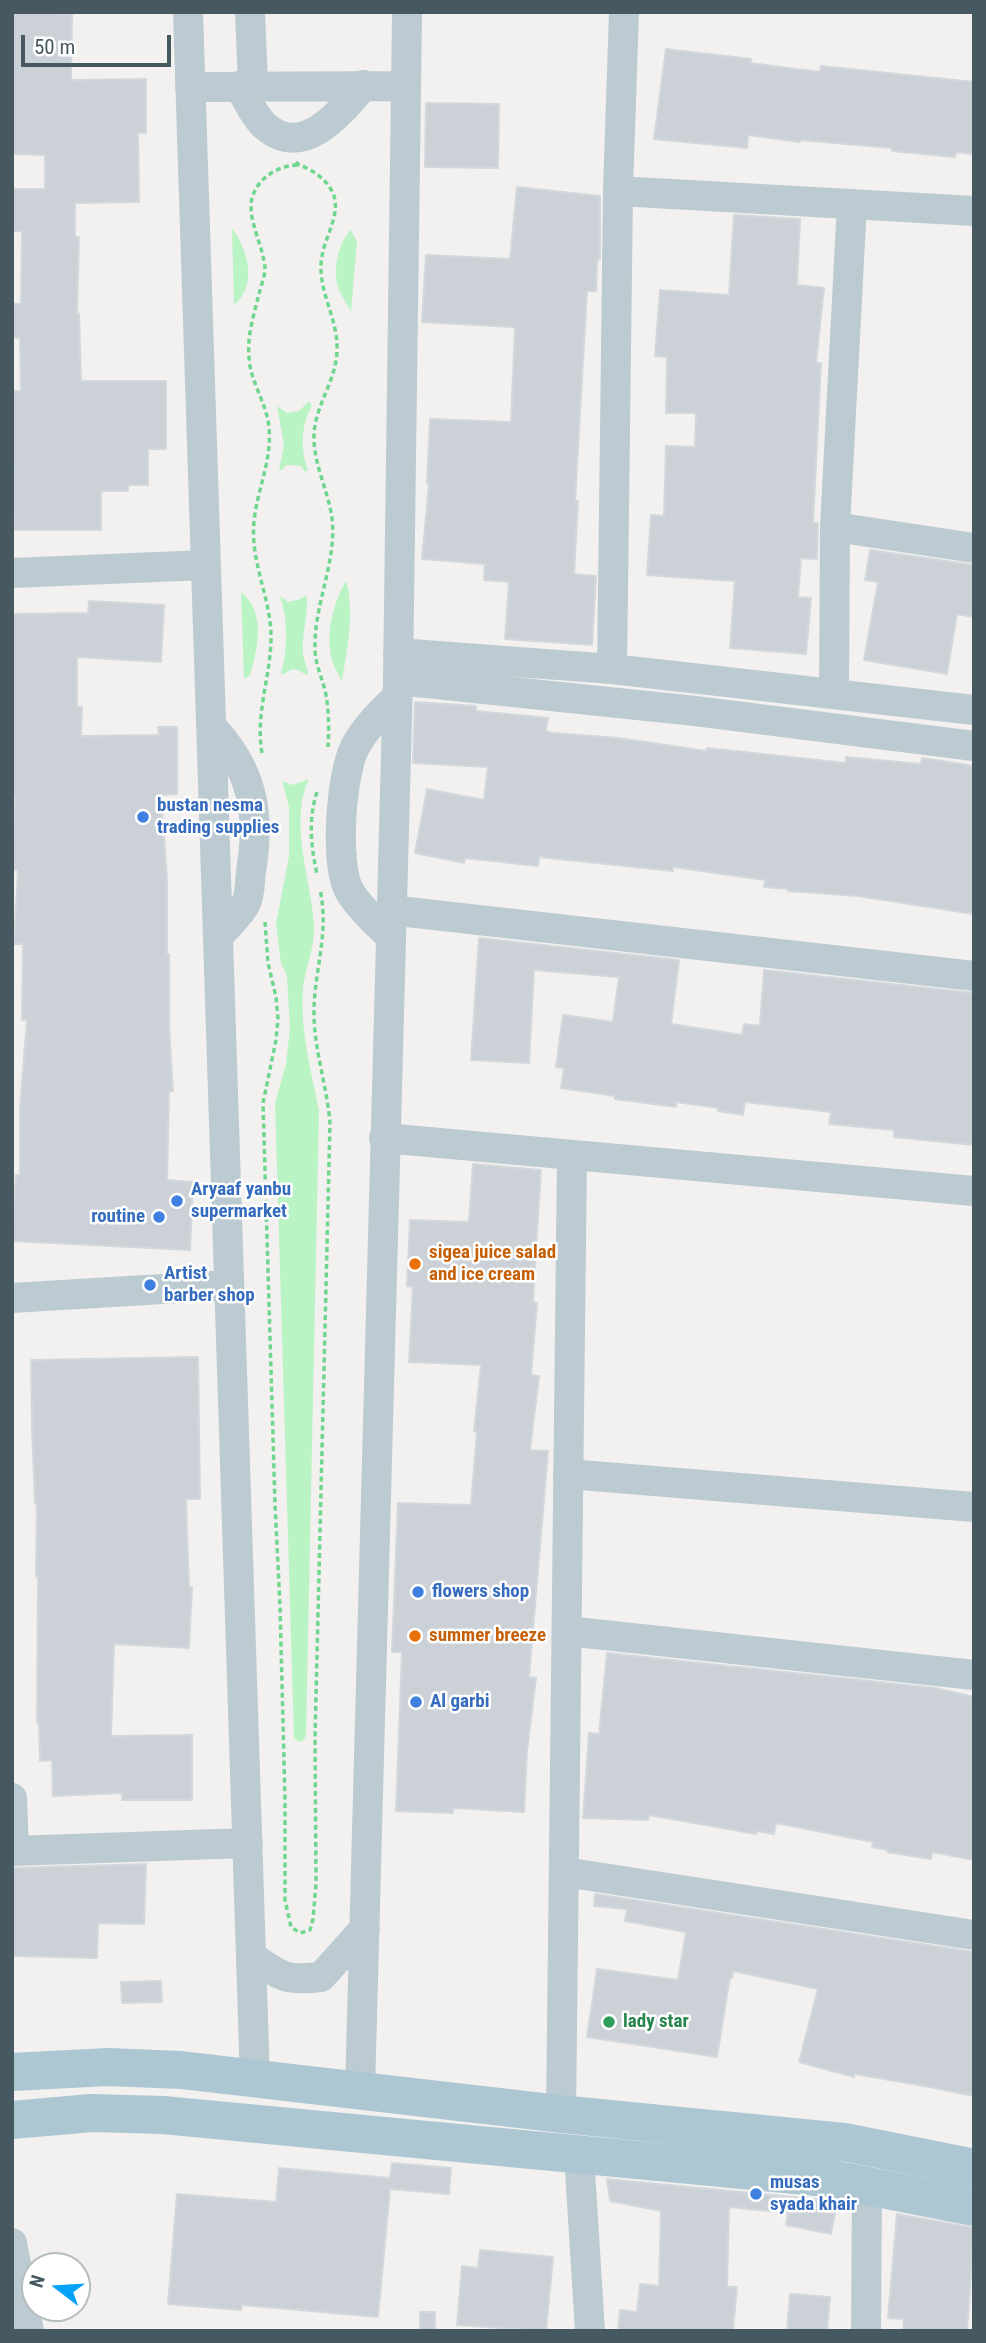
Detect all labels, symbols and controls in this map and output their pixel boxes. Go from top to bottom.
scale bar [24,21,175,65]
text: 50 m [34,35,75,59]
place label: bustan nesma trading supplies [157,795,279,839]
marker: bustan nesma trading supplies [135,809,151,825]
place label: Aryaaf yanbu supermarket [191,1179,291,1223]
marker: Aryaaf yanbu supermarket [169,1193,185,1209]
place label: routine [91,1206,145,1228]
marker: routine [151,1209,167,1225]
place label: sigea juice salad and ice cream [429,1242,556,1286]
marker: sigea juice salad and ice cream [407,1256,423,1272]
place label: Artist barber shop [164,1263,255,1307]
marker: Artist barber shop [142,1277,158,1293]
place label: flowers shop [432,1581,529,1603]
marker: flowers shop [410,1584,426,1600]
place label: summer breeze [429,1625,546,1647]
marker: summer breeze [407,1628,423,1644]
place label: Al garbi [430,1691,490,1713]
marker: Al garbi [408,1694,424,1710]
place label: lady star [623,2011,689,2033]
marker: lady star [601,2014,617,2030]
place label: musas syada khair [770,2172,857,2216]
marker: musas syada khair [748,2186,764,2202]
north arrow [21,2252,91,2322]
text: N [25,2272,50,2290]

